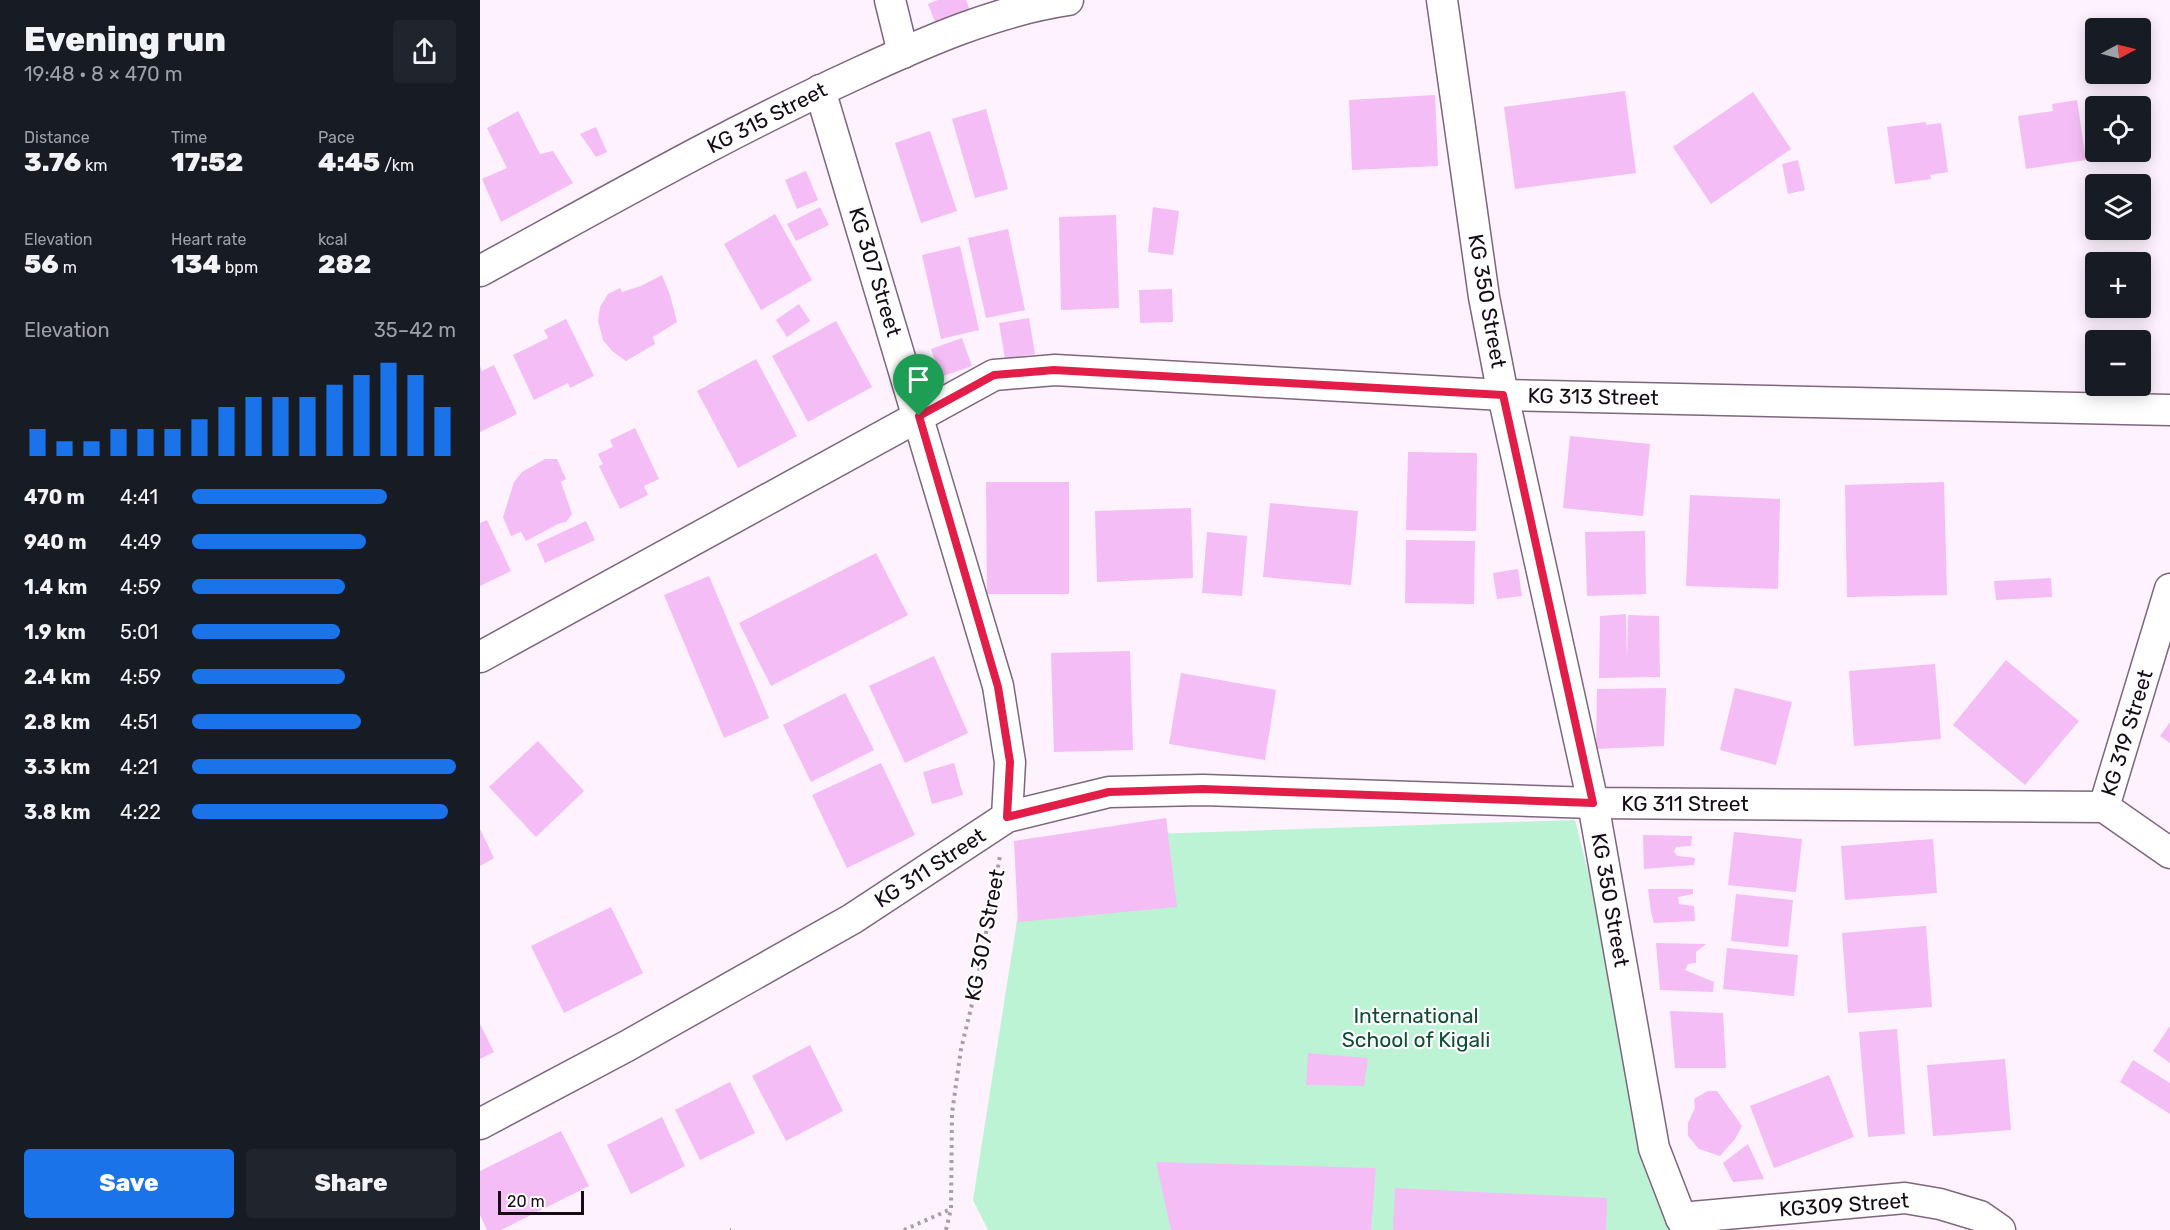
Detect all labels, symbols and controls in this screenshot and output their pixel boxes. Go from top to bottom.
north arrow [2085,18,2151,84]
map controls [2085,18,2151,396]
text: Evening run [24,20,226,59]
button: share [393,20,456,83]
text: 19:48 · 8 × 470 m [24,62,182,86]
street label: KG 315 Street [703,77,831,158]
button: locate [2085,96,2151,162]
text: Distance [24,128,90,147]
text: Time [171,128,207,147]
text: Pace [318,128,355,147]
text: 3.76 [24,147,81,178]
text: 17:52 [171,147,243,178]
text: 4:45 [318,147,380,178]
text: km [81,156,108,175]
text: /km [380,156,414,175]
button: layers [2085,174,2151,240]
street label: KG 307 Street [844,204,907,340]
text: Elevation [24,230,93,249]
text: Heart rate [171,230,246,249]
text: kcal [318,230,347,249]
street label: KG 350 Street [1463,232,1512,370]
text: 56 [24,249,59,280]
text: 134 [171,249,221,280]
text: 282 [318,249,371,280]
button: + [2085,252,2151,318]
text: m [59,258,77,277]
text: bpm [221,258,258,277]
text: Elevation [24,318,110,342]
text: 35–42 m [374,318,456,342]
button: − [2085,330,2151,396]
pin [893,354,944,416]
icon: arrive [902,363,935,396]
street label: KG 313 Street [1527,383,1659,410]
text: 470 m [24,485,85,509]
text: 4:41 [120,485,158,509]
text: 940 m [24,530,87,554]
text: 4:49 [120,530,162,554]
text: 1.4 km [24,575,87,599]
text: 4:59 [120,575,161,599]
text: 1.9 km [24,620,86,644]
text: 5:01 [120,620,158,644]
text: 2.4 km [24,665,90,689]
text: 4:59 [120,665,161,689]
street label: KG 319 Street [2095,667,2158,799]
text: 2.8 km [24,710,90,734]
text: 4:51 [120,710,158,734]
text: 3.3 km [24,755,90,779]
text: 4:21 [120,755,158,779]
street label: KG 311 Street [1621,791,1749,816]
text: 3.8 km [24,800,91,824]
text: 4:22 [120,800,161,824]
street label: KG 311 Street [870,822,990,913]
street label: KG 350 Street [1586,831,1635,969]
street label: KG 307 Street [959,867,1010,1003]
park label: International School of Kigali [1342,1003,1490,1052]
button: Save [24,1149,234,1218]
button: Share [246,1149,456,1218]
street label: KG309 Street [1778,1187,1910,1222]
scale bar [498,1188,584,1216]
text: 20 m [507,1192,545,1211]

